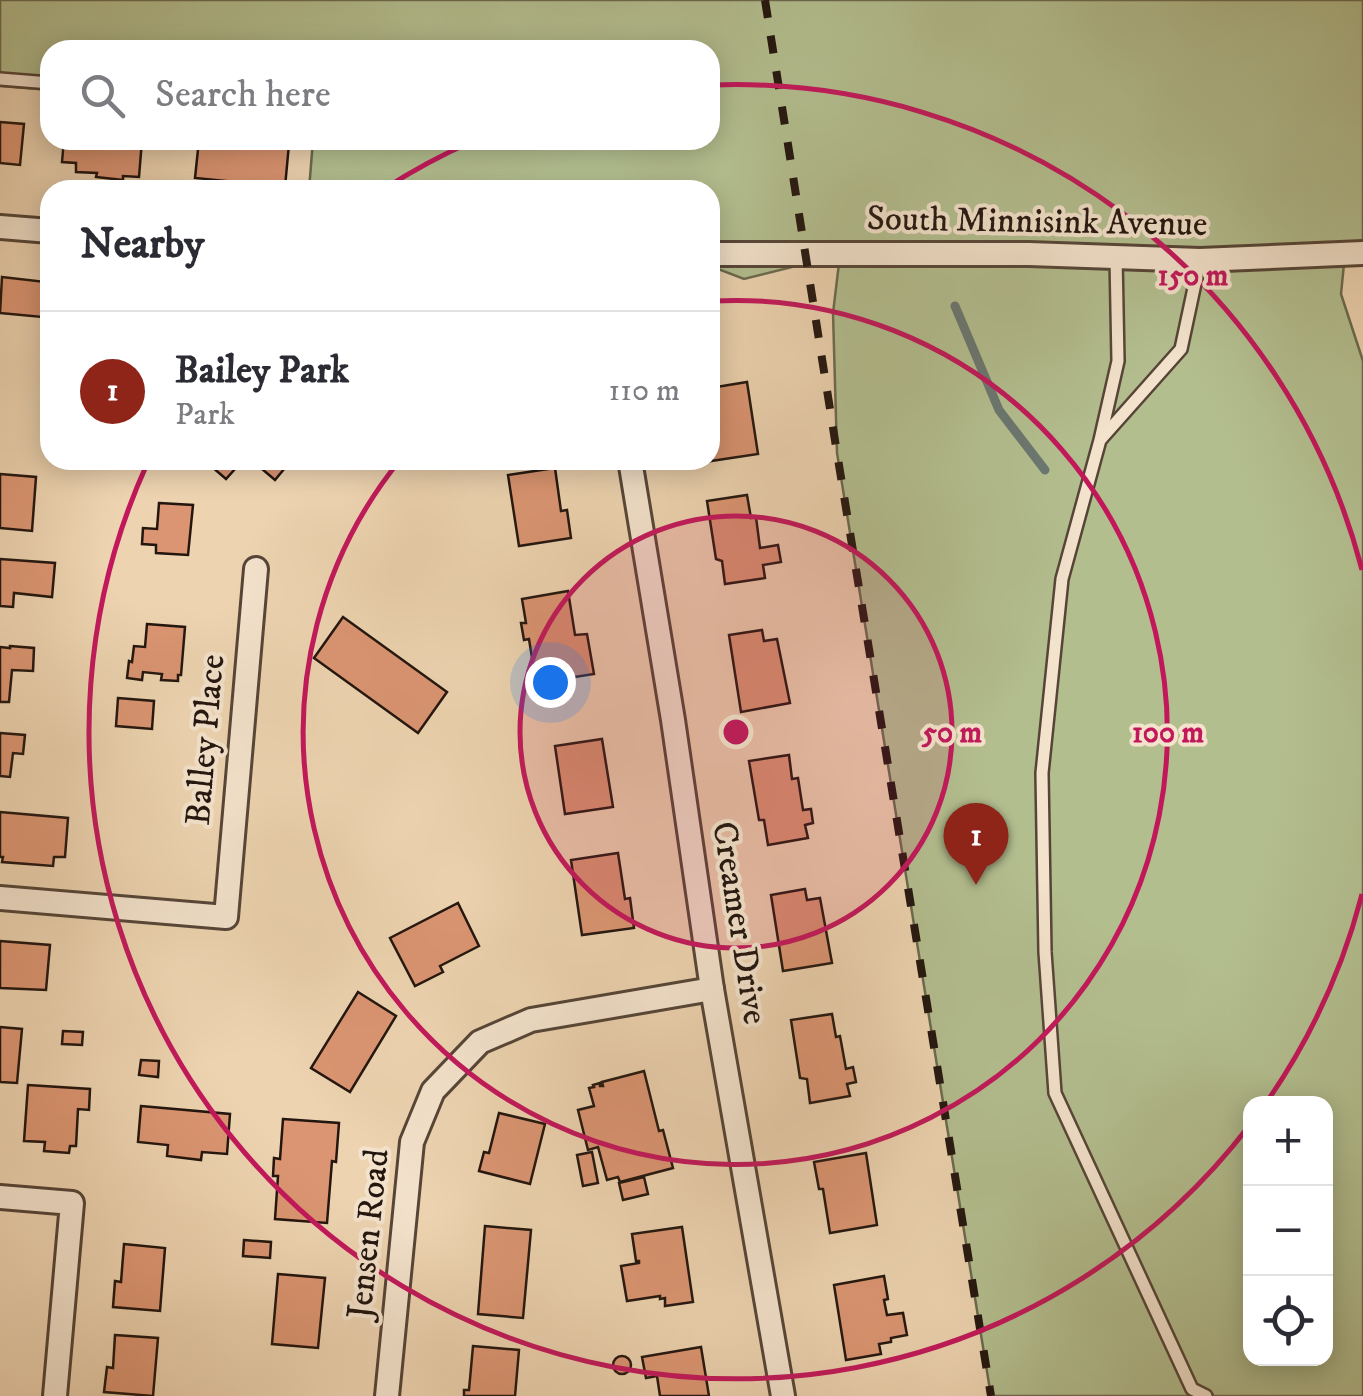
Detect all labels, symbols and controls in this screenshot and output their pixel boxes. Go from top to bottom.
search box [40,40,720,150]
icon: search [75,68,130,123]
text: Search here [155,71,331,119]
street label: South Minnisink Avenue [866,197,1208,247]
text: Nearby [80,219,204,271]
text: 150 m [1158,258,1229,295]
text: Bailey Park [175,347,349,395]
text: 1 [107,371,118,411]
text: 110 m [608,371,680,411]
text: Park [175,395,235,435]
street label: Balley Place [177,653,235,827]
your location [525,657,576,708]
centre of rings [718,714,754,750]
text: 50 m [921,715,982,752]
text: 100 m [1132,715,1205,752]
pin: 1 [944,802,1008,885]
street label: Creamer Drive [701,819,777,1027]
map controls [1243,1096,1333,1366]
button: + [1243,1096,1333,1186]
street label: Jensen Road [338,1146,400,1324]
button: − [1243,1186,1333,1276]
button: locate [1243,1276,1333,1366]

